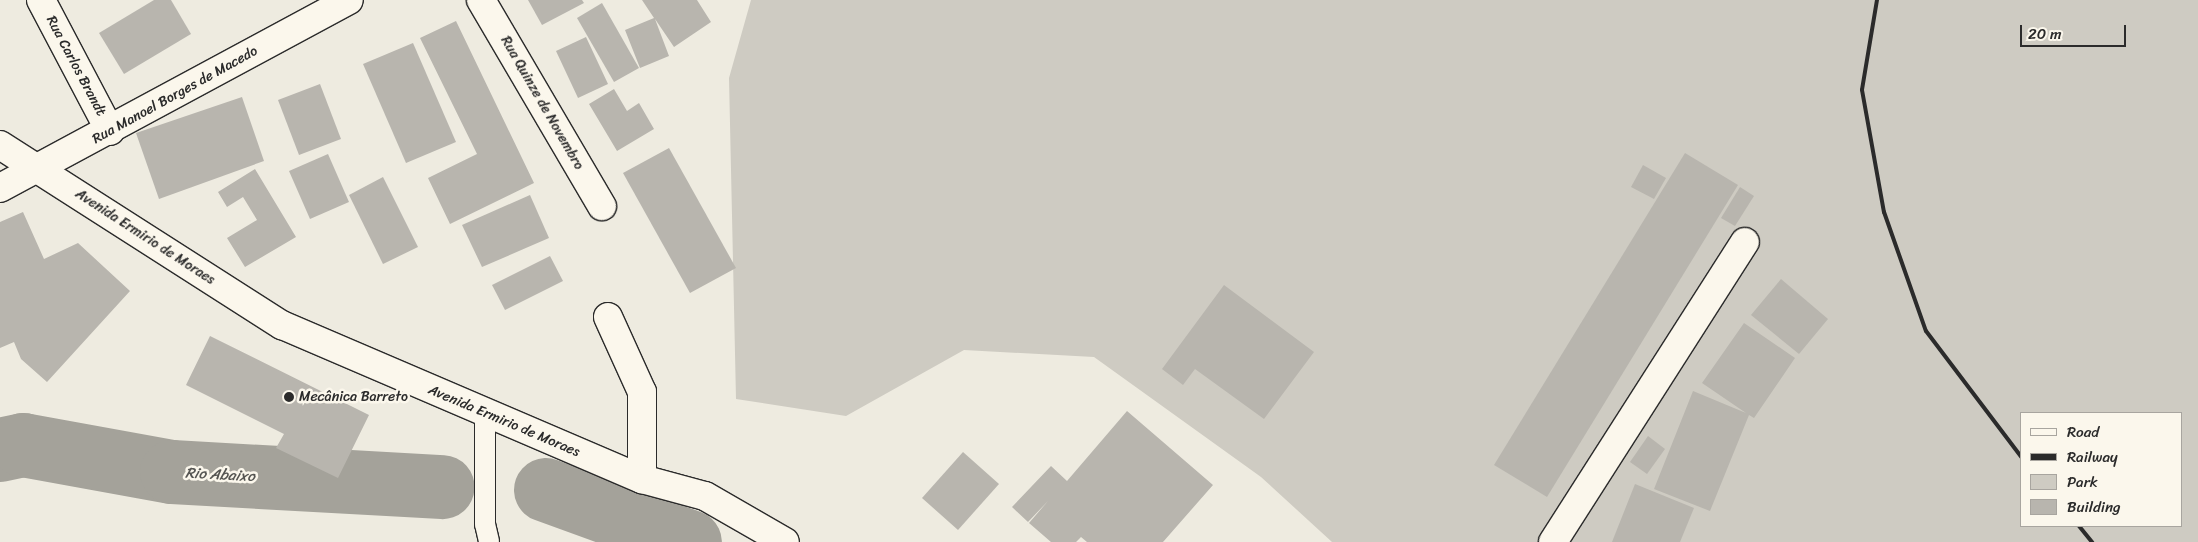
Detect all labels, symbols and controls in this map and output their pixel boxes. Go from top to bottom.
street label: Rua Carlos Brandt [42,13,110,119]
scale bar [2023,15,2129,47]
text: 20 m [2028,21,2062,47]
street label: Rua Quinze de Novembro [497,33,587,173]
street label: Rua Manoel Borges de Macedo [90,43,260,147]
street label: Avenida Ermirio de Moraes [72,185,218,289]
street label: Avenida Ermirio de Moraes [426,381,582,461]
place label: Mecânica Barreto [299,389,408,405]
marker: Mecânica Barreto [283,391,295,403]
legend [2020,412,2183,527]
text: Road [2067,419,2099,445]
text: Railway [2067,444,2118,470]
water label: Rio Abaixo [185,464,255,486]
text: Park [2067,469,2098,495]
text: Building [2067,494,2121,520]

